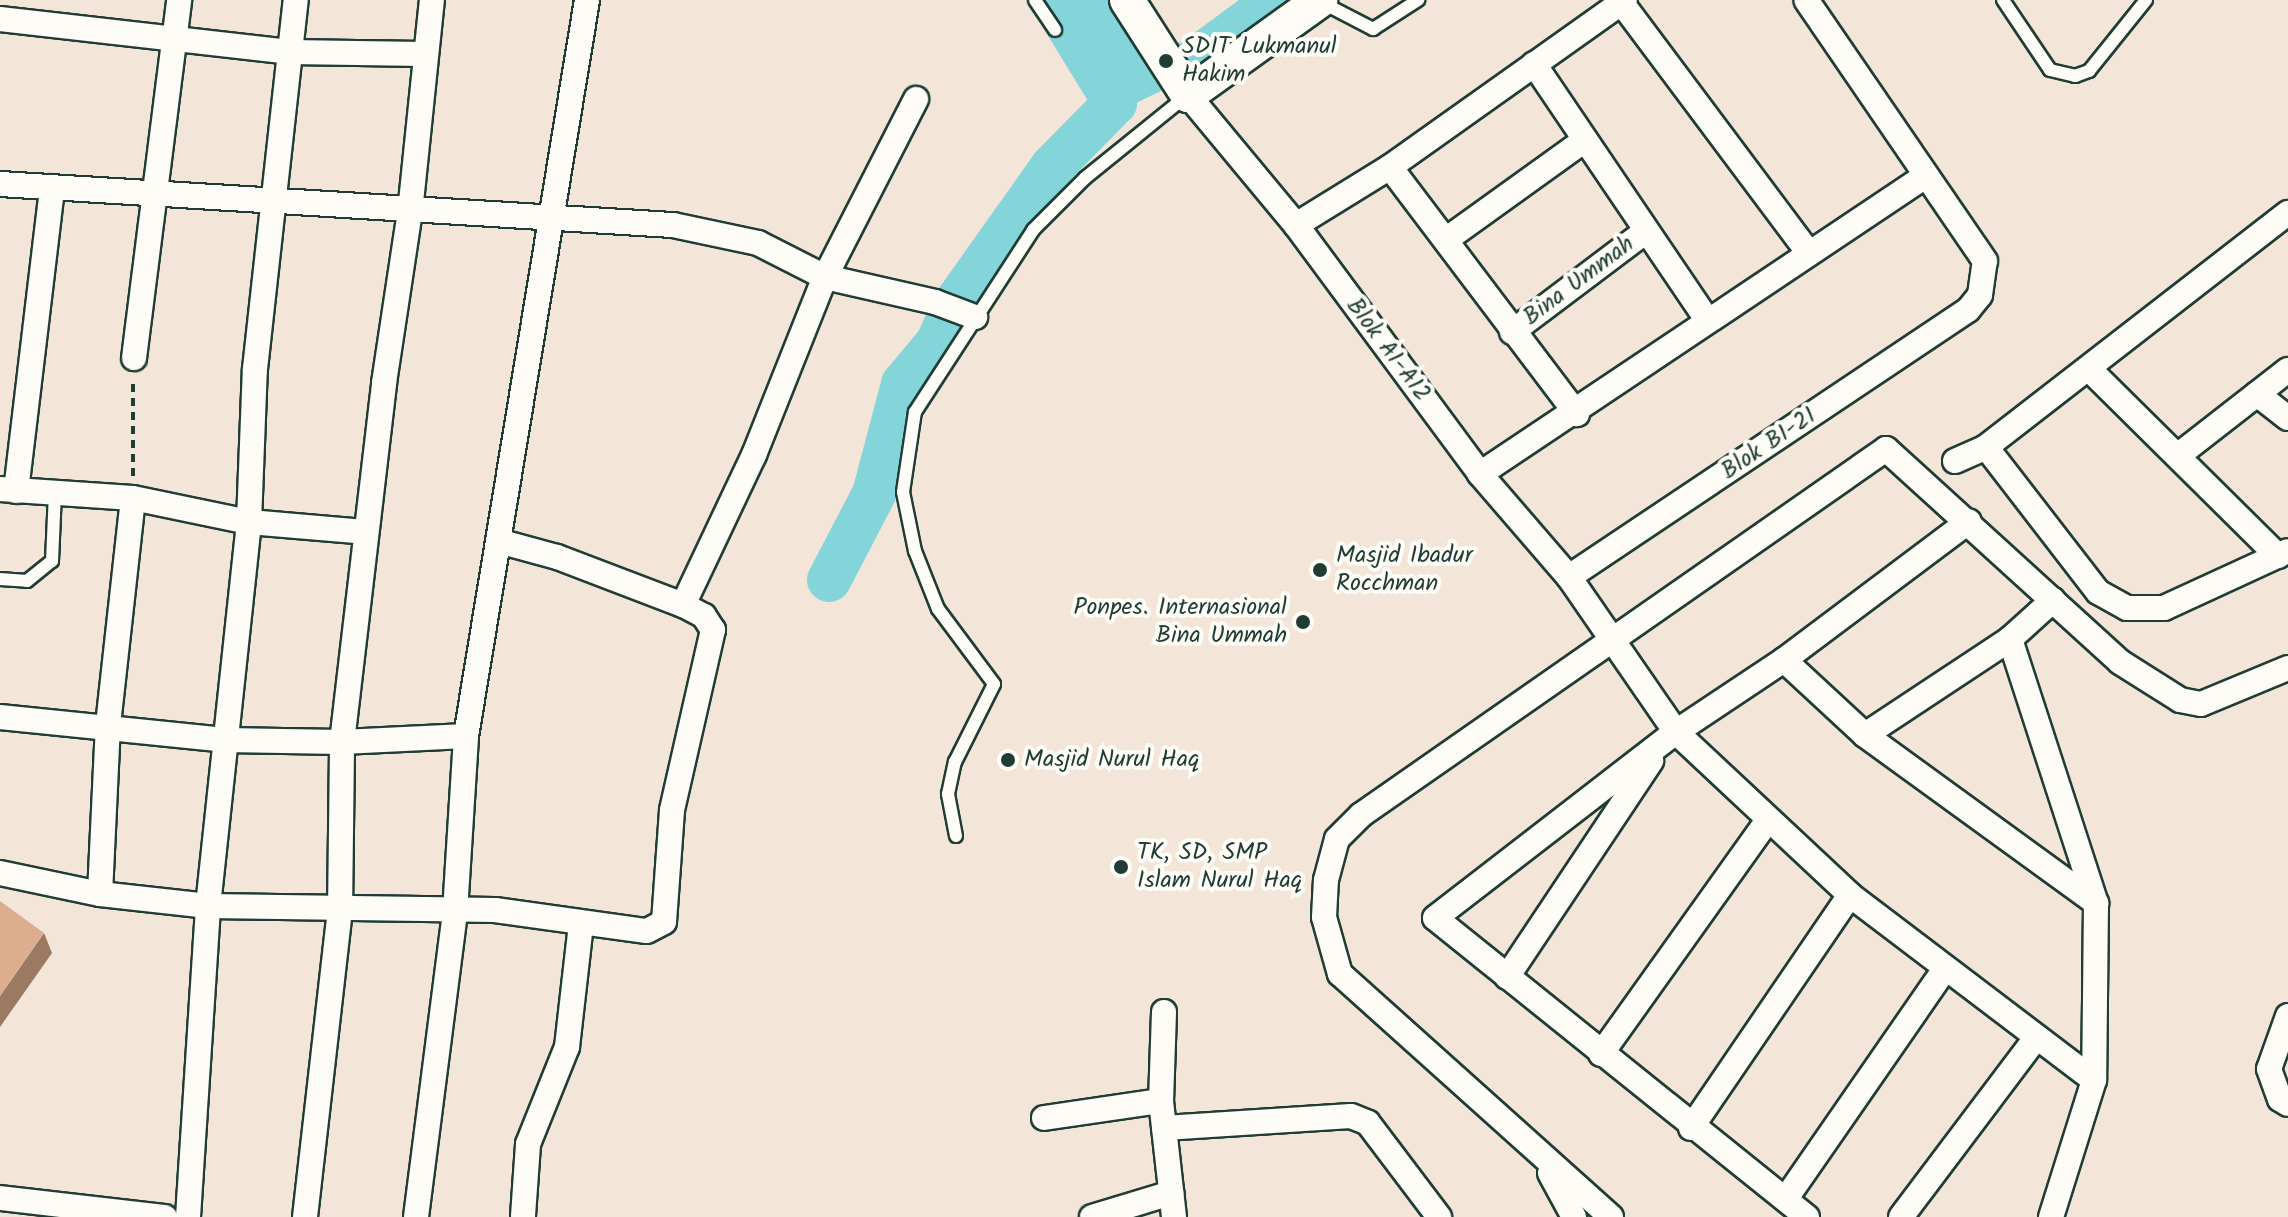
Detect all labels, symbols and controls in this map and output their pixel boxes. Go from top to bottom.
place label: SDIT Lukmanul Hakim [1182,33,1337,89]
marker: SDIT Lukmanul Hakim [1157,52,1175,70]
street label: Bina Ummah [1518,230,1640,332]
street label: Blok A1-A12 [1340,293,1436,407]
street label: Blok B1-21 [1716,402,1822,486]
place label: Masjid Ibadur Rocchman [1336,542,1473,598]
marker: Masjid Ibadur Rocchman [1311,561,1329,579]
place label: Ponpes. Internasional Bina Ummah [1073,594,1287,650]
marker: Ponpes. Internasional Bina Ummah [1294,613,1312,631]
place label: Masjid Nurul Haq [1024,746,1199,774]
marker: Masjid Nurul Haq [999,751,1017,769]
place label: TK, SD, SMP Islam Nurul Haq [1137,839,1302,895]
marker: TK, SD, SMP Islam Nurul Haq [1112,858,1130,876]

